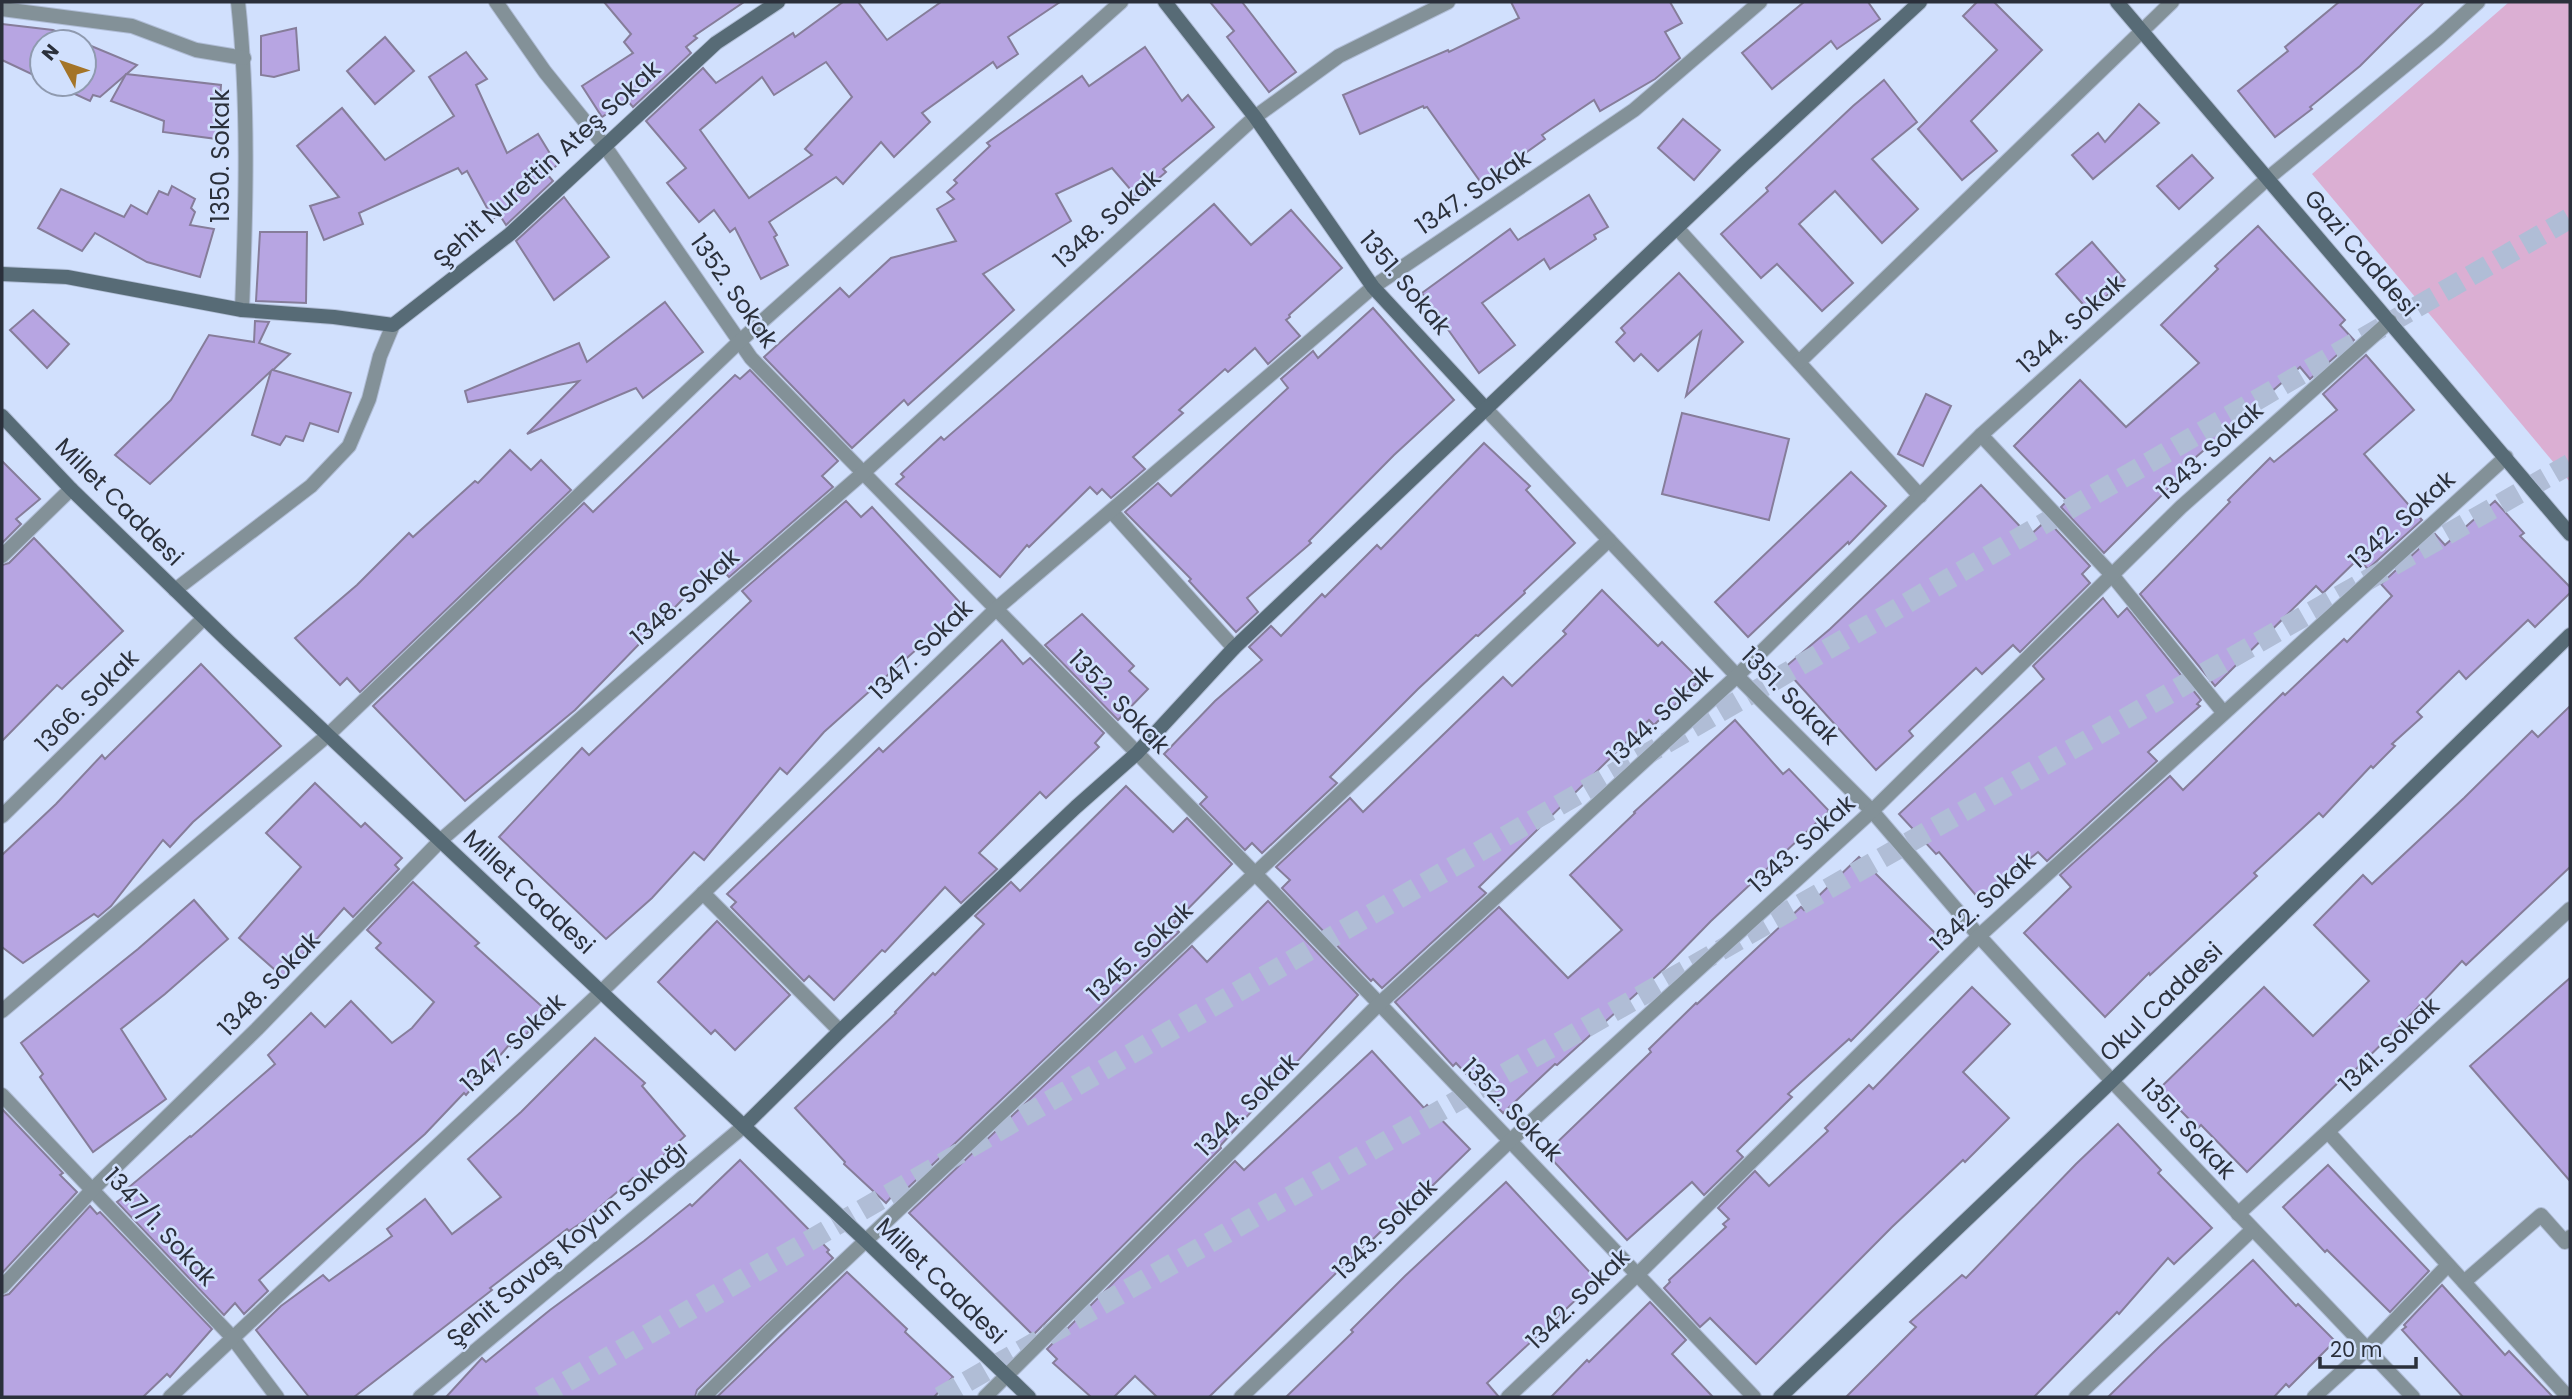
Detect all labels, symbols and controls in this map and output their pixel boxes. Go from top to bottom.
north arrow [28,28,98,98]
text: N [35,38,65,67]
street label: Şehit Nurettin Ateş Sokak [426,52,668,275]
street label: 1350. Sokak [204,88,237,223]
street label: 1347. Sokak [1409,141,1537,242]
street label: 1348. Sokak [1046,161,1168,276]
street label: Gazi Caddesi [2297,182,2426,323]
street label: 1351. Sokak [1352,224,1459,342]
street label: 1352. Sokak [683,227,786,355]
street label: 1344. Sokak [2010,266,2132,381]
street label: 1343. Sokak [2149,393,2271,507]
street label: Millet Caddesi [48,430,191,573]
street label: 1342. Sokak [2341,463,2462,576]
street label: 1348. Sokak [623,540,747,653]
street label: 1347. Sokak [862,592,980,707]
street label: 1351. Sokak [1734,639,1847,752]
street label: 1366. Sokak [28,641,146,760]
street label: 1352. Sokak [1061,643,1178,761]
street label: 1344. Sokak [1599,656,1720,772]
street label: 1343. Sokak [1741,786,1863,900]
street label: Millet Caddesi [456,822,602,961]
street label: 1342. Sokak [1923,844,2043,959]
street label: 1345. Sokak [1079,893,1200,1009]
street label: 1348. Sokak [210,924,327,1043]
street label: Okul Caddesi [2092,934,2229,1069]
street label: 1347. Sokak [453,985,573,1100]
street label: 1341. Sokak [2331,989,2447,1100]
street label: 1344. Sokak [1188,1045,1306,1164]
street label: 1352. Sokak [1454,1051,1571,1169]
street label: 1351. Sokak [2133,1071,2244,1187]
street label: Şehit Savaş Koyun Sokağı [439,1133,694,1354]
street label: 1347/1. Sokak [97,1160,224,1294]
street label: 1343. Sokak [1325,1170,1444,1287]
street label: Millet Caddesi [869,1210,1014,1351]
street label: 1342. Sokak [1519,1240,1637,1357]
scale bar [2320,1326,2416,1370]
text: 20 m [2330,1335,2383,1364]

